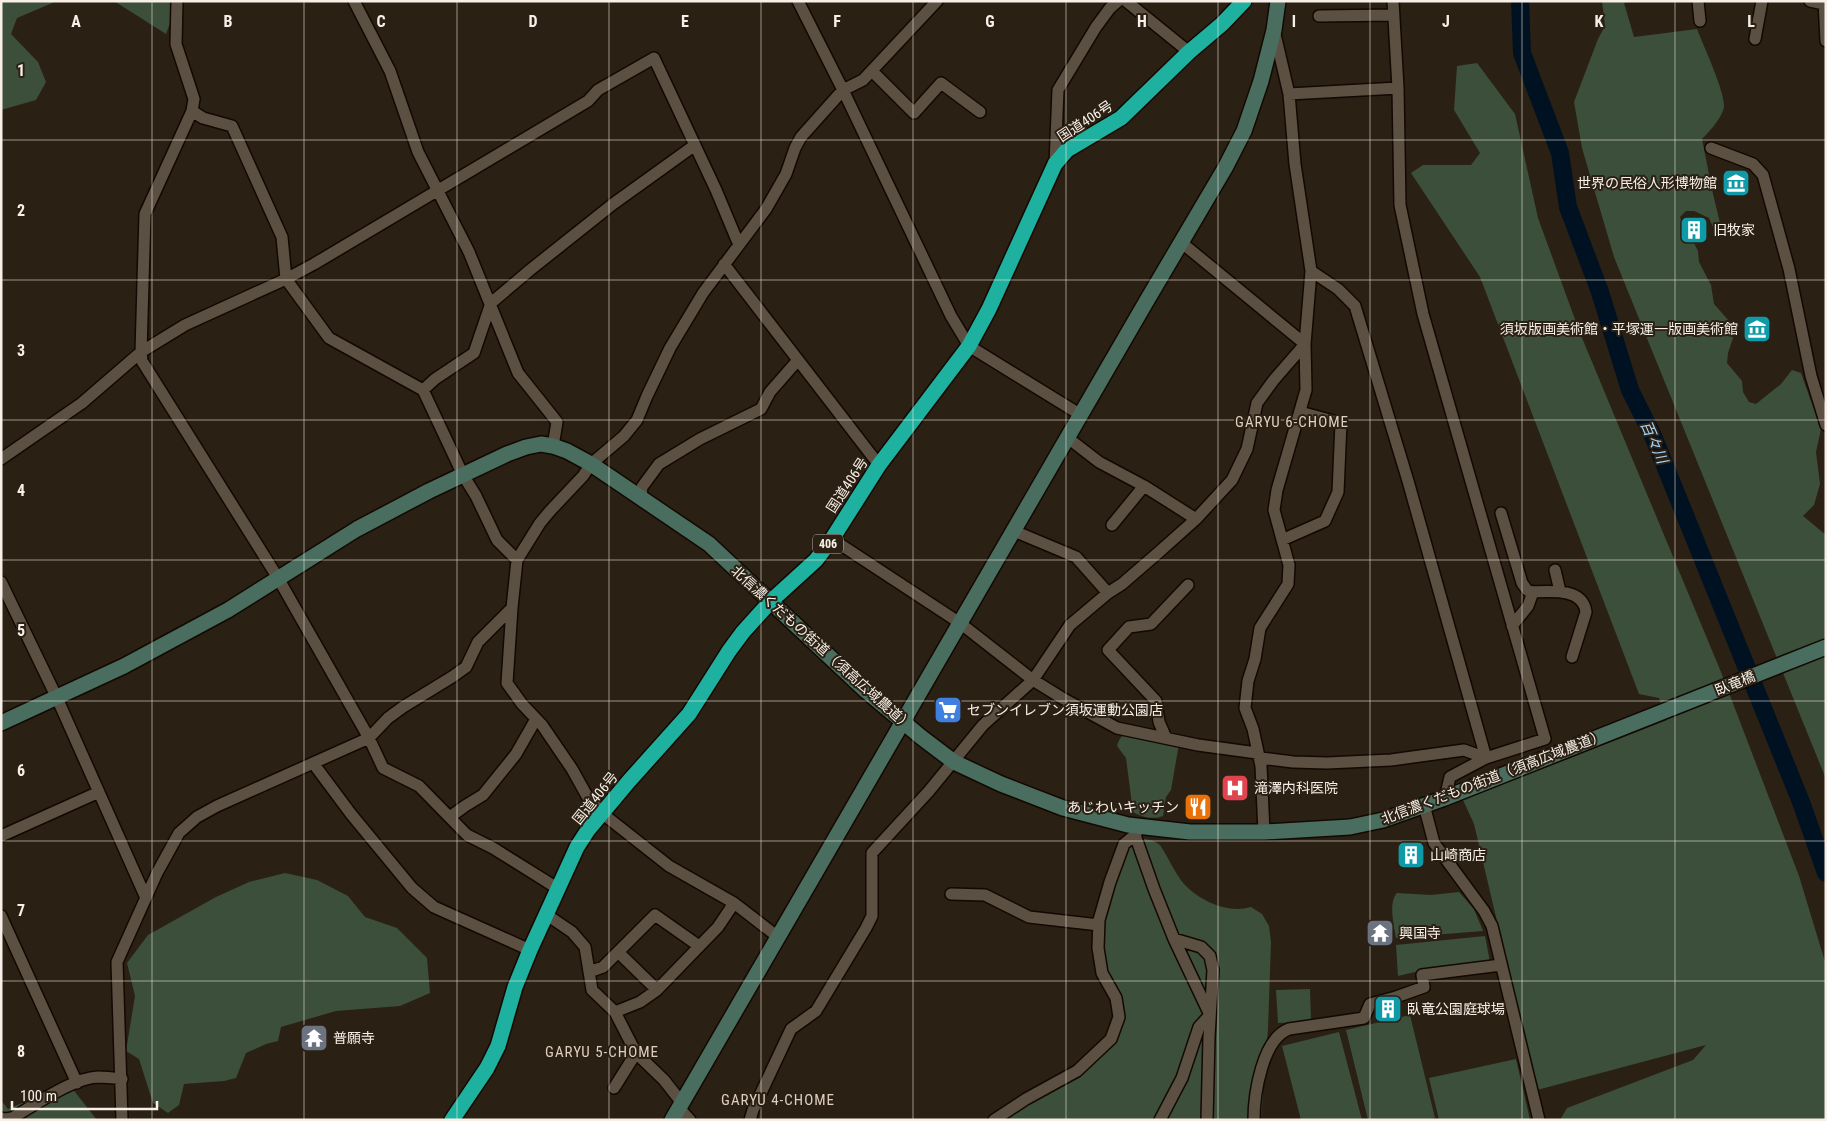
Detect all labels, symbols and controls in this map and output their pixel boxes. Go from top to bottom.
text: A [71,12,81,31]
text: B [224,12,233,31]
text: C [376,12,386,31]
text: D [528,12,538,31]
text: E [681,12,689,31]
text: F [833,12,841,31]
text: G [985,12,995,31]
text: H [1137,12,1147,31]
text: I [1292,12,1296,31]
text: J [1442,12,1450,31]
text: K [1595,12,1604,31]
text: L [1747,12,1755,31]
text: 1 [17,61,25,80]
street label: 国道406号 [1054,97,1116,145]
museum icon: 世界の民俗人形博物館 [1721,168,1751,198]
place label: 世界の民俗人形博物館 [1577,175,1717,191]
text: 2 [17,201,25,220]
building icon: 旧牧家 [1679,215,1709,245]
place label: 旧牧家 [1713,222,1755,238]
museum icon: 須坂版画美術館・平塚運一版画美術館 [1742,314,1772,344]
place label: 須坂版画美術館・平塚運一版画美術館 [1500,321,1738,337]
text: 3 [17,341,25,360]
district label: GARYU 6-CHOME [1235,413,1349,431]
water label: 百々川 [1637,418,1672,468]
street label: 国道406号 [823,454,871,516]
text: 4 [17,481,25,500]
road number: 406 [813,534,843,554]
street label: 北信濃くだもの街道（須高広域農道） [728,562,916,734]
text: 5 [17,621,25,640]
street label: 臥竜橋 [1713,668,1757,698]
supermarket icon: セブンイレブン須坂運動公園店 [933,695,963,725]
place label: セブンイレブン須坂運動公園店 [967,702,1163,718]
street label: 北信濃くだもの街道（須高広域農道） [1379,727,1607,827]
text: 6 [17,761,25,780]
street label: 国道406号 [569,769,621,827]
hospital icon: 滝澤内科医院 [1220,773,1250,803]
place label: 滝澤内科医院 [1254,780,1338,796]
restaurant icon: あじわいキッチン [1183,792,1213,822]
place label: あじわいキッチン [1067,799,1179,815]
building icon: 山崎商店 [1396,840,1426,870]
place label: 山崎商店 [1430,847,1486,863]
text: 7 [17,901,25,920]
temple icon: 興国寺 [1365,918,1395,948]
place label: 興国寺 [1399,925,1441,941]
building icon: 臥竜公園庭球場 [1373,994,1403,1024]
place label: 臥竜公園庭球場 [1407,1001,1505,1017]
temple icon: 普願寺 [299,1023,329,1053]
place label: 普願寺 [333,1030,375,1046]
text: 8 [17,1042,25,1061]
district label: GARYU 5-CHOME [545,1043,659,1061]
scale bar [12,1078,158,1110]
text: 100 m [20,1087,57,1105]
district label: GARYU 4-CHOME [721,1091,835,1109]

